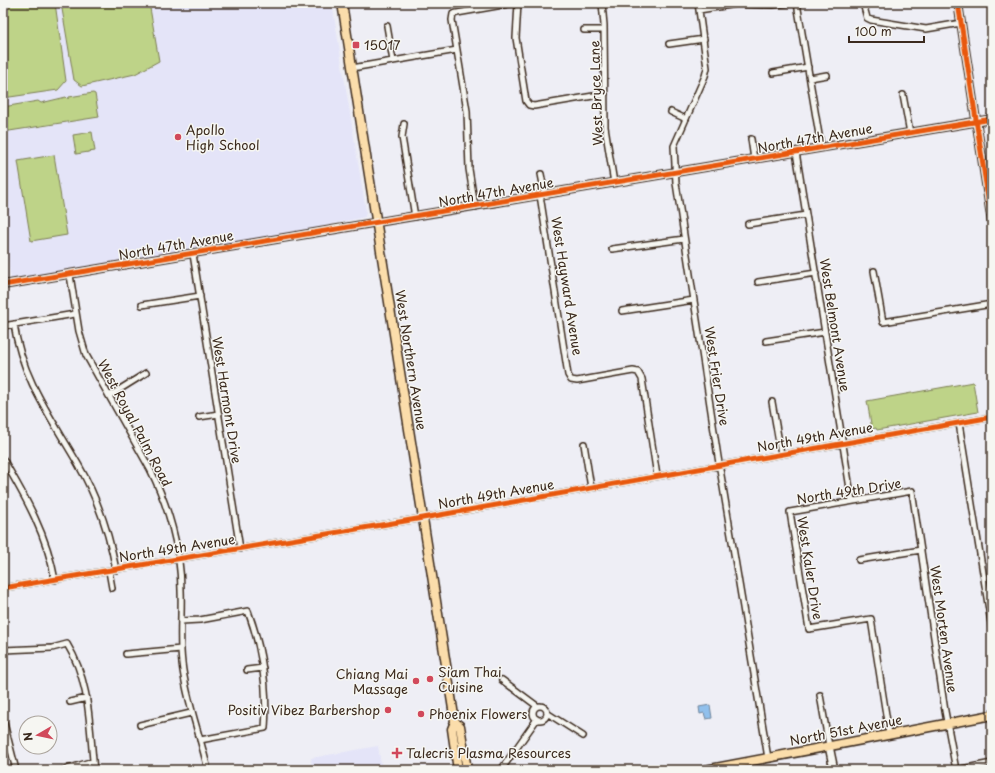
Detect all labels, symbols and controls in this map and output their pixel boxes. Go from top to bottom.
scale bar [849,18,924,44]
text: 100 m [855,22,892,40]
place label: 15017 [364,35,400,54]
marker: 15017 [351,40,361,50]
street label: West Bryce Lane [584,40,607,146]
street label: North 47th Avenue [756,118,874,157]
place label: Apollo High School [186,120,259,154]
marker: Apollo High School [173,132,183,142]
street label: North 47th Avenue [437,172,555,211]
street label: West Hayward Avenue [547,215,588,357]
street label: North 47th Avenue [117,225,235,264]
street label: West Belmont Avenue [816,257,855,393]
street label: West Northern Avenue [391,288,432,431]
street label: West Frier Drive [700,325,735,427]
street label: West Harmont Drive [208,335,247,465]
street label: West Royal Palm Road [94,356,177,490]
street label: North 49th Avenue [755,417,874,456]
street label: North 49th Drive [795,473,903,508]
street label: North 49th Avenue [436,474,555,513]
street label: West Kaler Drive [793,515,828,621]
street label: North 49th Avenue [118,529,236,566]
street label: West Morten Avenue [926,564,963,694]
place label: Siam Thai Cuisine [438,662,502,696]
place label: Chiang Mai Massage [336,664,408,698]
marker: Siam Thai Cuisine [425,674,435,684]
marker: Chiang Mai Massage [411,676,421,686]
place label: Positiv Vibez Barbershop [227,700,380,719]
place label: Phoenix Flowers [429,704,528,723]
marker: Positiv Vibez Barbershop [383,705,393,715]
marker: Phoenix Flowers [416,709,426,719]
street label: North 51st Avenue [788,709,904,750]
north arrow [18,715,58,755]
text: N [19,731,37,742]
place label: Talecris Plasma Resources [406,743,571,762]
marker: Talecris Plasma Resources [391,747,403,759]

